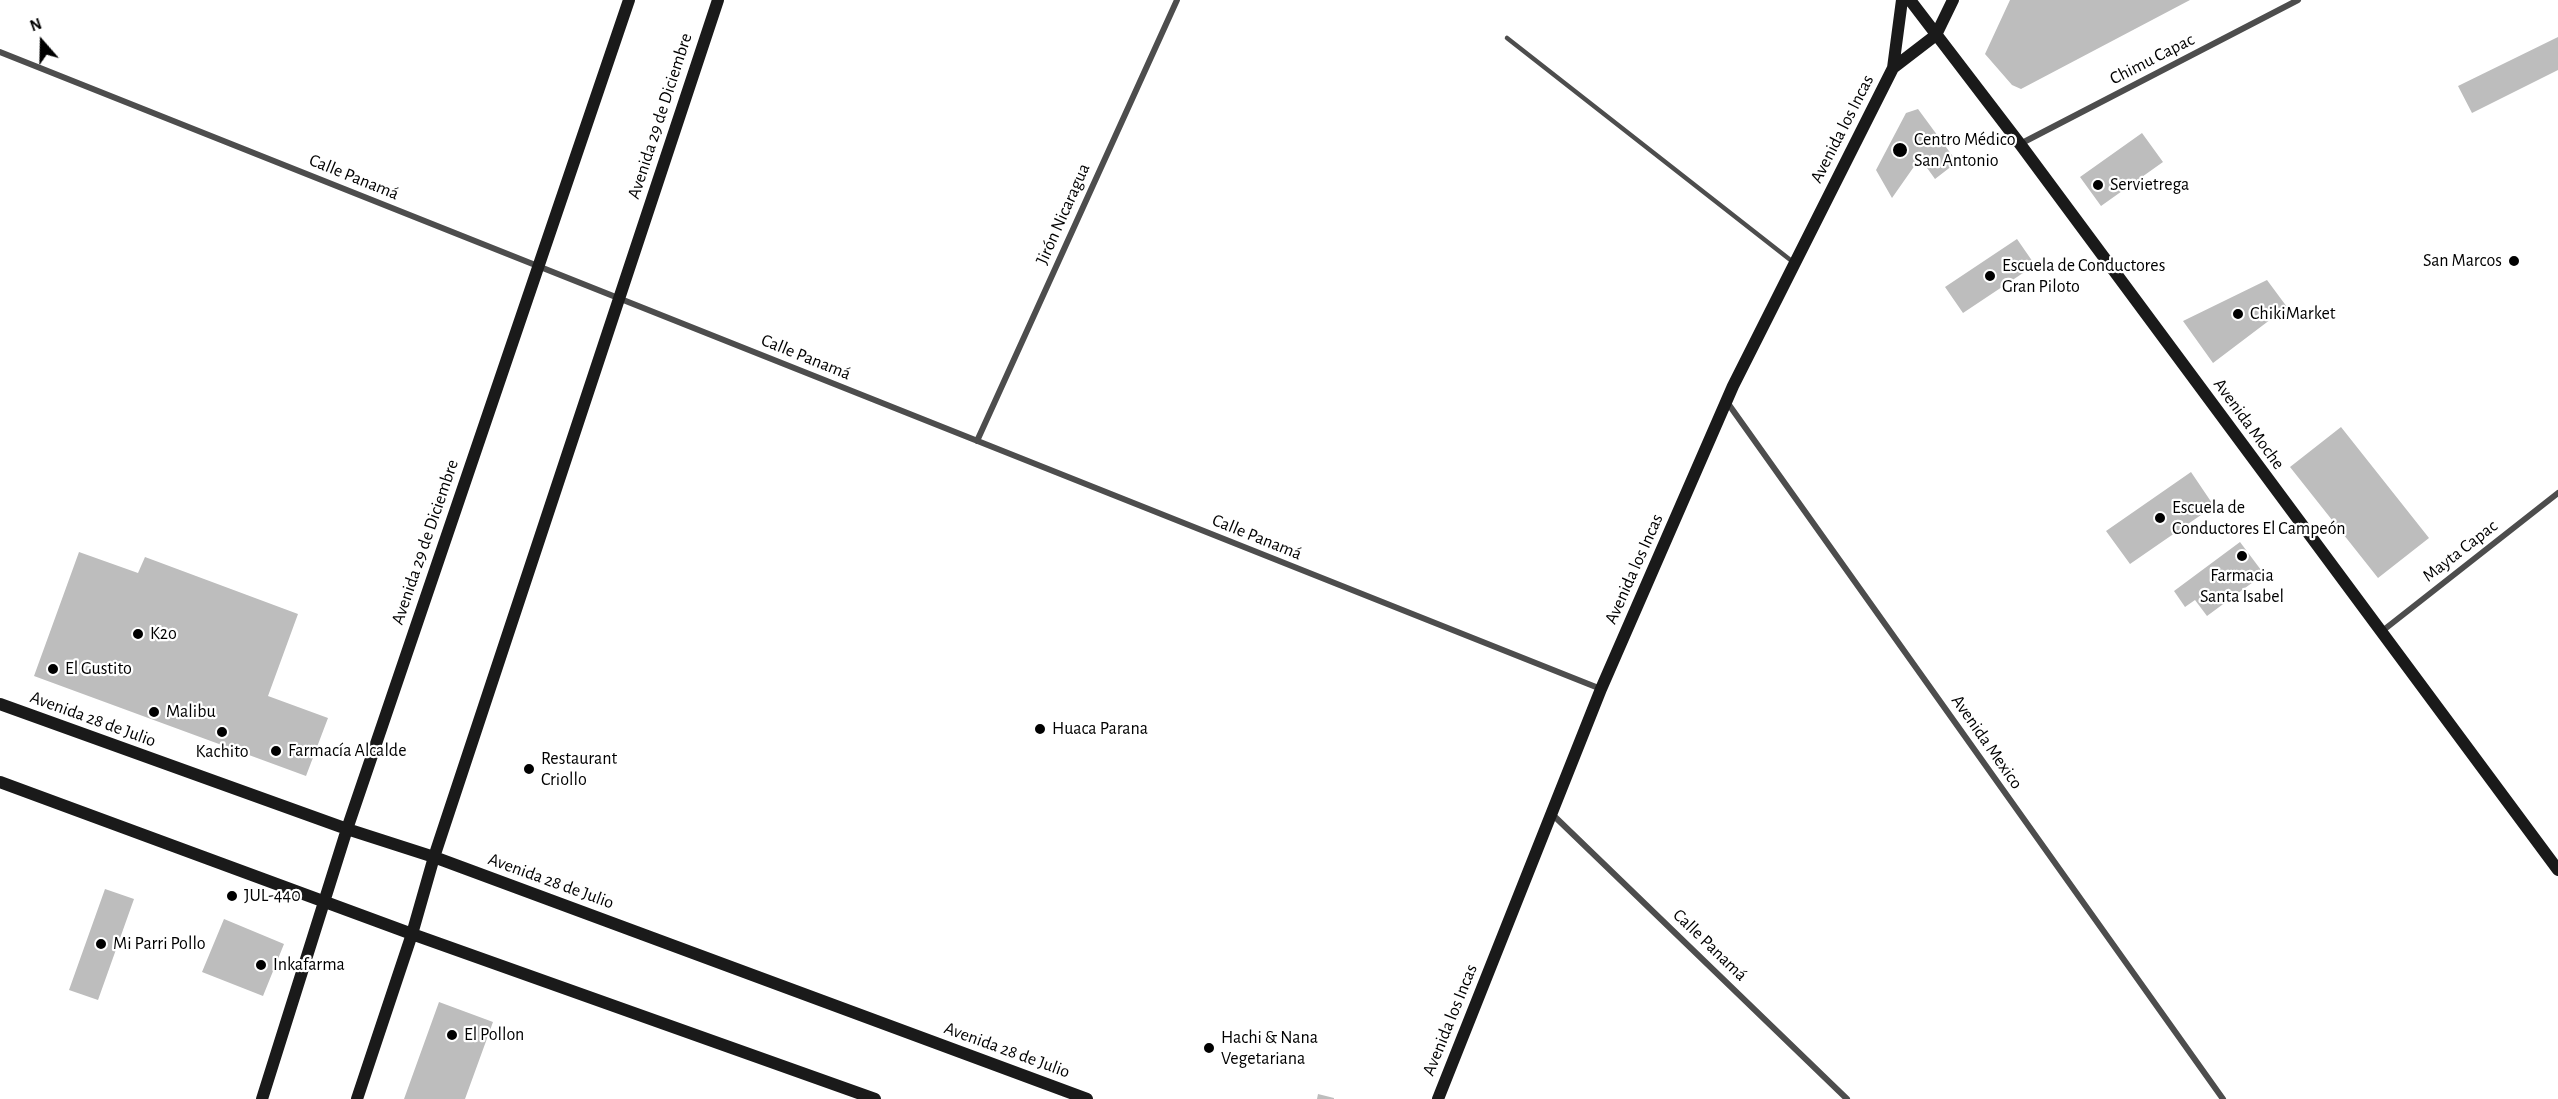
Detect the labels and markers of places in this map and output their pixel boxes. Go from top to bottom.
place label: Centro Médico San Antonio [1914,129,2016,172]
marker: Centro Médico San Antonio [1891,141,1909,159]
place label: Servietrega [2110,174,2189,196]
marker: Servietrega [2091,178,2105,192]
place label: San Marcos [2423,250,2502,272]
marker: San Marcos [2507,254,2521,268]
place label: Escuela de Conductores Gran Piloto [2002,255,2165,298]
marker: Escuela de Conductores Gran Piloto [1983,269,1997,283]
place label: ChikiMarket [2250,303,2336,325]
marker: ChikiMarket [2231,307,2245,321]
place label: Escuela de Conductores El Campeón [2172,497,2346,540]
marker: Escuela de Conductores El Campeón [2153,511,2167,525]
marker: Farmacia Santa Isabel [2235,549,2249,563]
place label: Farmacia Santa Isabel [2200,565,2284,608]
place label: K2o [150,623,177,645]
marker: K2o [131,627,145,641]
place label: El Gustito [65,658,132,680]
marker: El Gustito [46,662,60,676]
place label: Malibu [166,701,216,723]
marker: Malibu [147,705,161,719]
place label: Huaca Parana [1052,718,1148,740]
marker: Huaca Parana [1033,722,1047,736]
marker: Kachito [215,725,229,739]
place label: Farmacía Alcalde [288,740,406,762]
place label: Kachito [196,741,248,763]
marker: Farmacía Alcalde [269,744,283,758]
place label: Restaurant Criollo [541,748,617,790]
marker: Restaurant Criollo [522,762,536,776]
place label: JUL-440 [244,885,301,907]
marker: JUL-440 [225,889,239,903]
place label: Mi Parri Pollo [113,933,206,955]
marker: Mi Parri Pollo [94,937,108,951]
place label: Inkafarma [273,954,345,976]
marker: Inkafarma [254,958,268,972]
place label: El Pollon [464,1024,524,1046]
place label: Hachi & Nana Vegetariana [1221,1027,1318,1070]
marker: El Pollon [445,1028,459,1042]
marker: Hachi & Nana Vegetariana [1202,1041,1216,1055]

